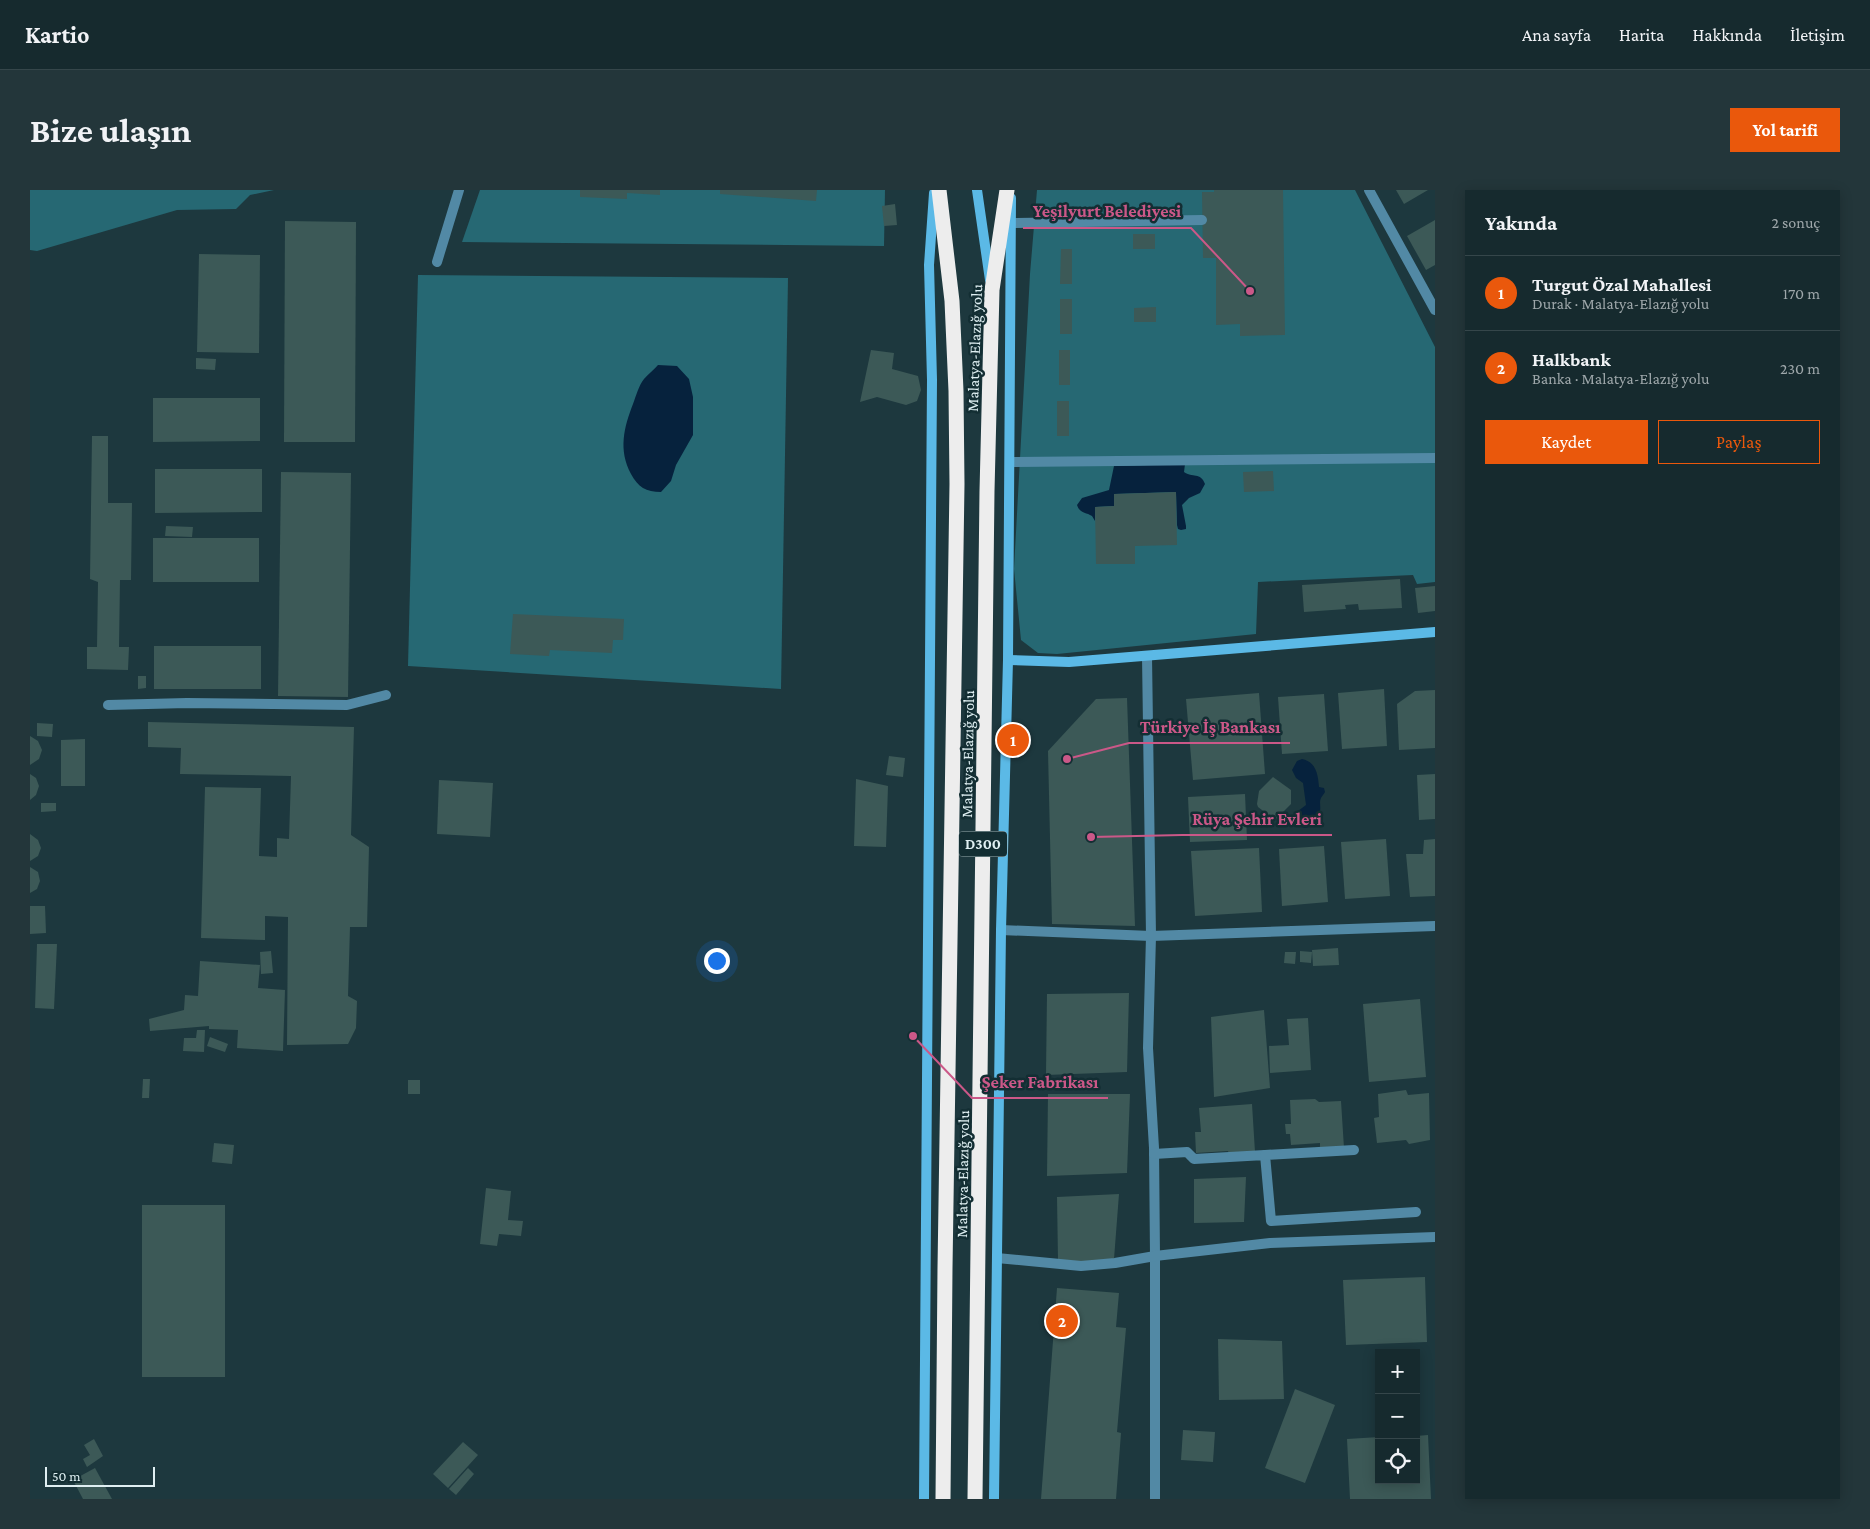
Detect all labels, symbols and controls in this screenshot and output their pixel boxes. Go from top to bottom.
text: Kartio [25,21,90,48]
text: Ana sayfa [1522,25,1591,45]
text: Harita [1619,25,1664,45]
text: Hakkında [1692,25,1762,45]
text: İletişim [1790,25,1845,45]
button: Yol tarifi [1730,108,1840,152]
text: Bize ulaşın [30,111,191,150]
callout: Yeşilyurt Belediyesi [1023,195,1191,228]
text: Yeşilyurt Belediyesi [1033,201,1182,221]
text: Yakında [1485,211,1557,235]
text: 2 sonuç [1771,214,1820,231]
text: Turgut Özal Mahallesi [1532,274,1712,295]
street label: Malatya-Elazığ yolu [964,283,986,412]
text: 1 [1498,285,1504,302]
text: 170 m [1783,285,1820,302]
text: Durak · Malatya-Elazığ yolu [1532,295,1709,312]
text: Halkbank [1532,349,1611,370]
text: 2 [1497,360,1505,377]
text: 230 m [1780,360,1820,377]
text: Banka · Malatya-Elazığ yolu [1532,370,1709,387]
button: Kaydet [1485,420,1648,464]
button: Paylaş [1658,420,1820,464]
street label: Malatya-Elazığ yolu [958,689,978,818]
callout: Türkiye İş Bankası [1129,710,1290,743]
text: Türkiye İş Bankası [1140,717,1281,737]
pin: 1 [997,721,1029,759]
callout: Rüya Şehir Evleri [1182,802,1332,835]
text: Rüya Şehir Evleri [1192,809,1323,829]
road number: D300 [959,832,1007,856]
your location [704,948,730,974]
callout: Şeker Fabrikası [972,1065,1108,1098]
text: Şeker Fabrikası [982,1072,1099,1092]
street label: Malatya-Elazığ yolu [953,1109,973,1238]
pin: 2 [1046,1302,1078,1340]
map controls [1375,1349,1420,1484]
button: + [1375,1349,1420,1394]
button: − [1375,1394,1420,1439]
button: locate [1375,1439,1420,1484]
scale bar [45,1464,155,1487]
text: 50 m [52,1468,80,1484]

